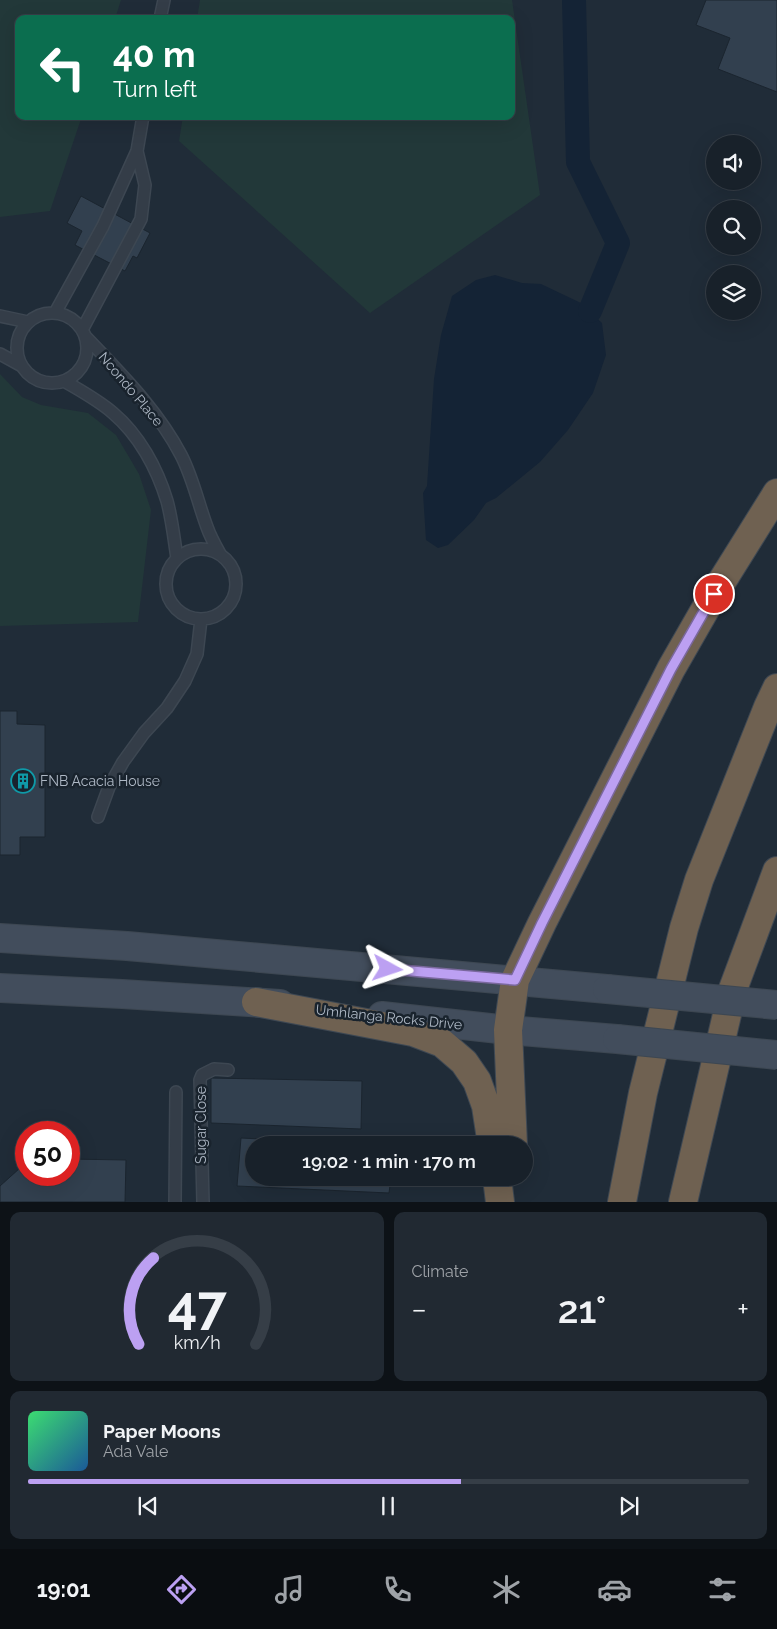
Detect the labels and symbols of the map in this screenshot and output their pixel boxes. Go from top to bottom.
street label: Ncondo Place [95,349,167,429]
pin [693,573,735,615]
building icon: FNB Acacia House [10,768,36,794]
place label: FNB Acacia House [40,773,160,789]
position arrow [361,942,413,994]
street label: Umhlanga Rocks Drive [315,1001,463,1033]
street label: Sugar Close [193,1086,209,1164]
speed limit sign: 50 [15,1121,80,1186]

